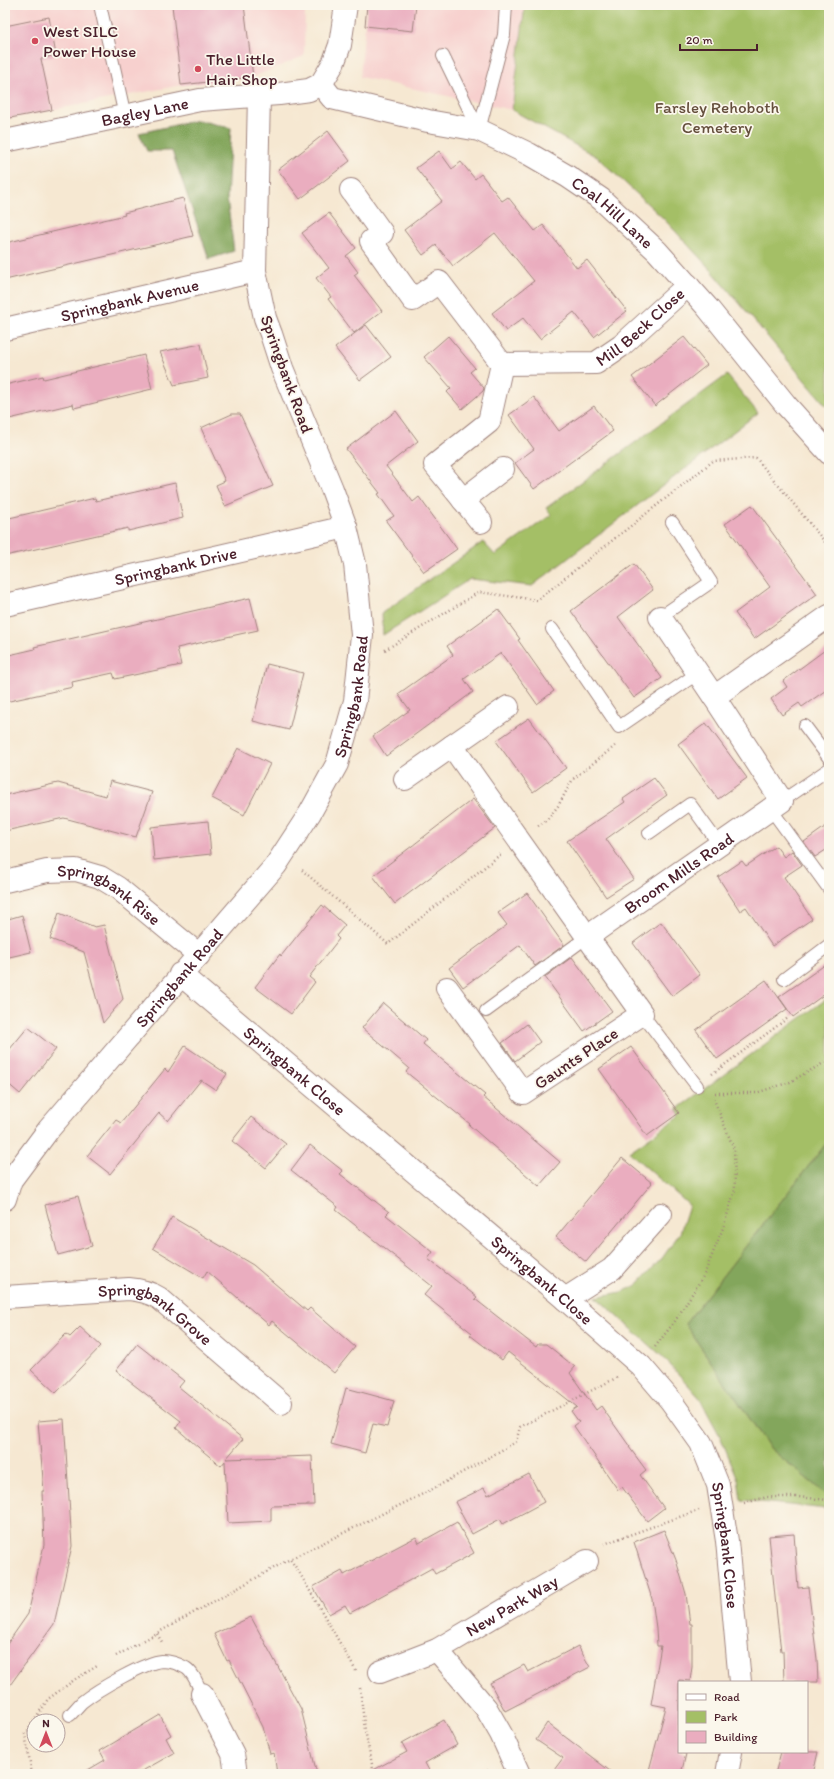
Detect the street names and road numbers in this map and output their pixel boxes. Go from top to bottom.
street label: Bagley Lane [100,93,190,130]
street label: Coal Hill Lane [568,172,658,253]
street label: Springbank Avenue [59,274,201,326]
street label: Mill Beck Close [592,283,688,370]
street label: Springbank Road [256,312,318,436]
street label: Springbank Drive [112,542,239,590]
street label: Springbank Road [329,635,372,760]
street label: Broom Mills Road [620,828,738,918]
street label: Springbank Rise [57,860,165,929]
street label: Springbank Road [131,924,227,1031]
street label: Springbank Close [240,1022,350,1119]
street label: Gaunts Place [530,1023,622,1093]
street label: Springbank Close [487,1231,597,1329]
street label: Springbank Grove [97,1279,216,1349]
street label: Springbank Close [708,1481,743,1609]
street label: New Park Way [462,1571,561,1641]

